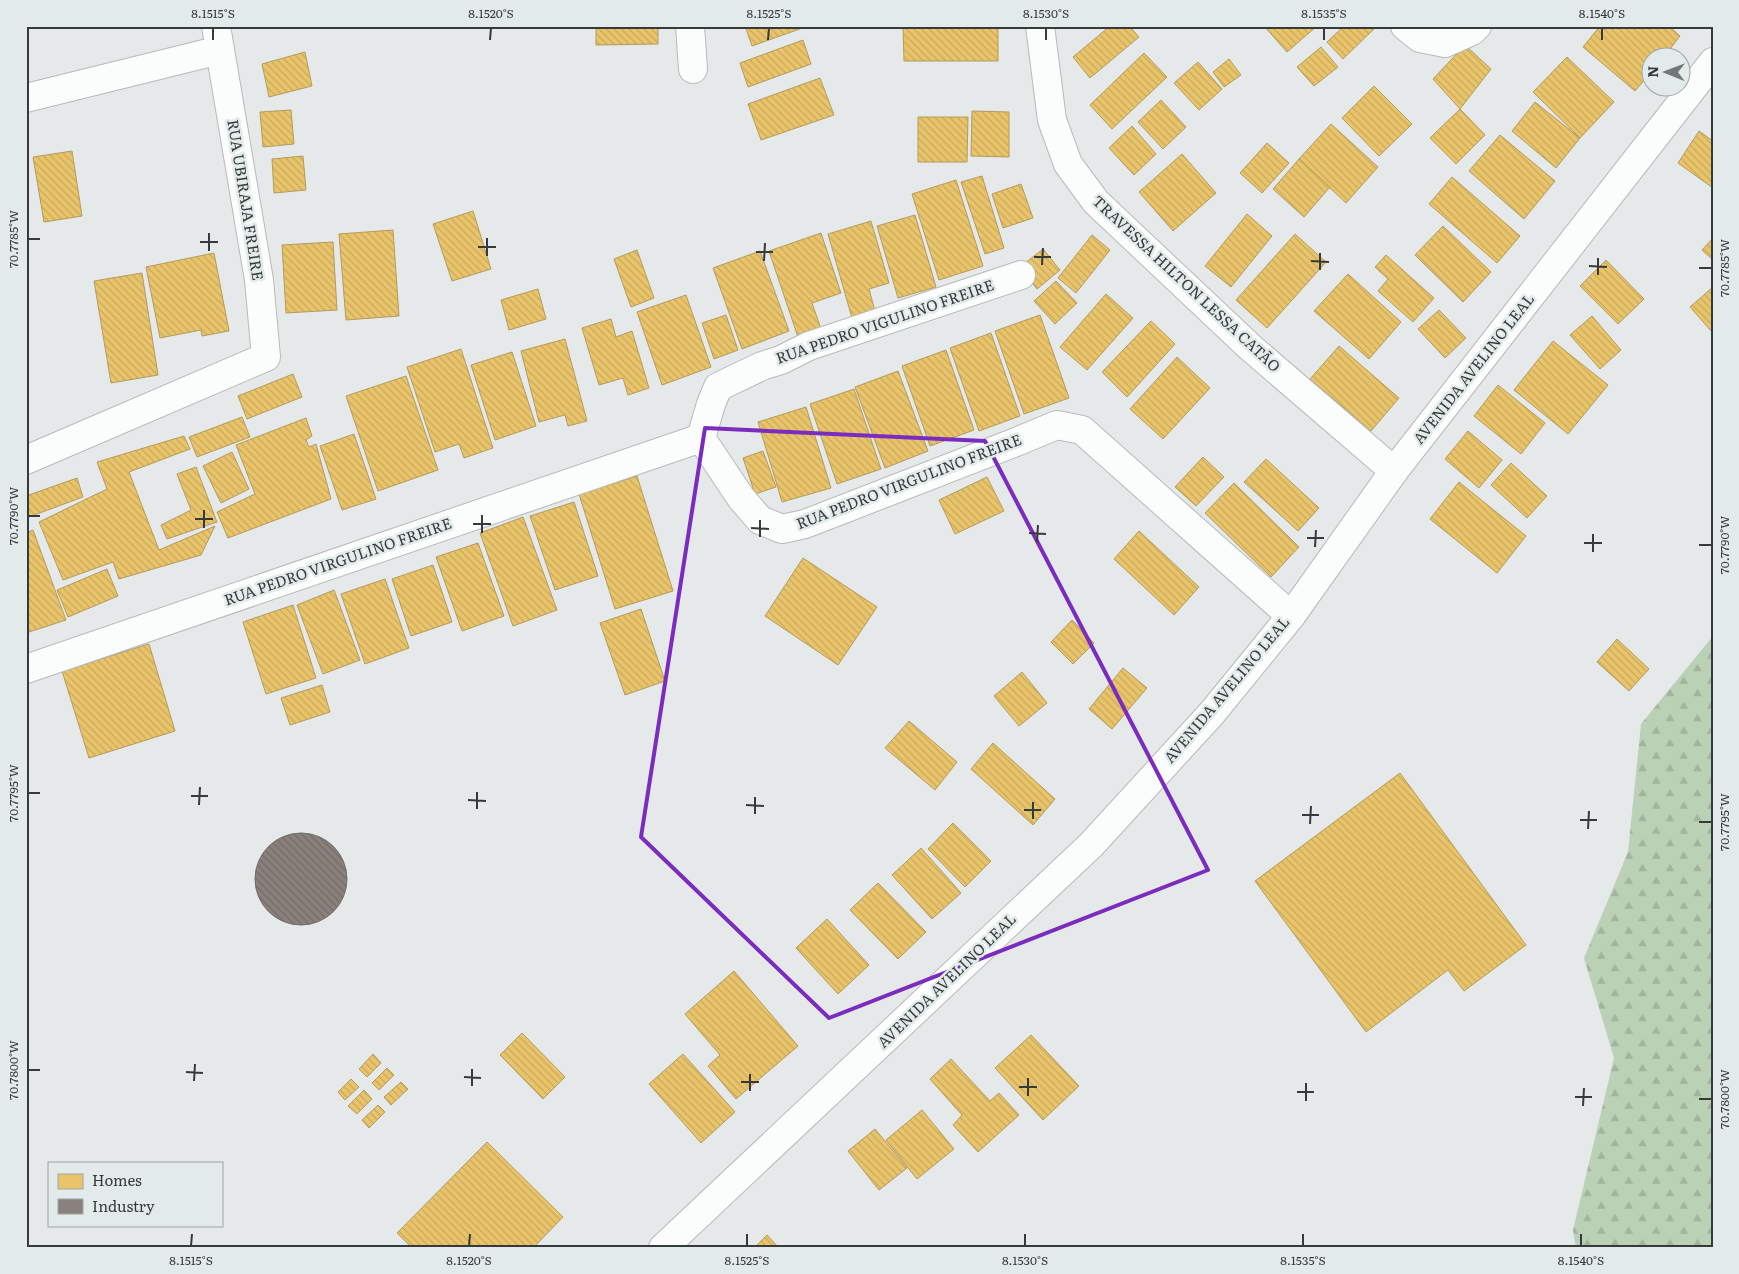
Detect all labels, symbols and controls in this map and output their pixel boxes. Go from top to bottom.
text: 8.1515°S [191,4,235,22]
text: 8.1520°S [468,4,514,22]
text: 8.1525°S [747,4,791,22]
text: 8.1530°S [1023,4,1069,22]
text: 8.1535°S [1301,4,1347,22]
text: 8.1540°S [1579,4,1625,22]
north arrow [1642,48,1692,98]
text: N [1642,65,1662,78]
street label: RUA UBIRAJA FREIRE [222,118,271,282]
street label: TRAVESSA HILTON LESSA CATÃO [1088,189,1286,377]
text: 70.7785°W [4,210,22,268]
text: 70.7785°W [1715,239,1733,297]
street label: RUA PEDRO VIGULINO FREIRE [772,272,997,369]
street label: AVENIDA AVELINO LEAL [1407,288,1539,448]
street label: RUA PEDRO VIRGULINO FREIRE [793,427,1024,534]
text: 70.7790°W [4,487,22,545]
street label: RUA PEDRO VIRGULINO FREIRE [221,511,454,610]
text: 70.7790°W [1715,516,1733,574]
street label: AVENIDA AVELINO LEAL [1157,611,1294,768]
text: 70.7795°W [4,764,22,822]
text: 70.7795°W [1715,793,1733,851]
street label: AVENIDA AVELINO LEAL [871,907,1021,1053]
text: 70.7800°W [4,1040,22,1100]
text: 70.7800°W [1715,1069,1733,1129]
legend [48,1162,222,1226]
text: Homes [92,1168,142,1191]
text: Industry [92,1194,155,1217]
text: 8.1515°S [169,1251,213,1269]
text: 8.1520°S [446,1251,492,1269]
text: 8.1525°S [725,1251,769,1269]
text: 8.1530°S [1002,1251,1048,1269]
text: 8.1535°S [1280,1251,1326,1269]
text: 8.1540°S [1558,1251,1604,1269]

